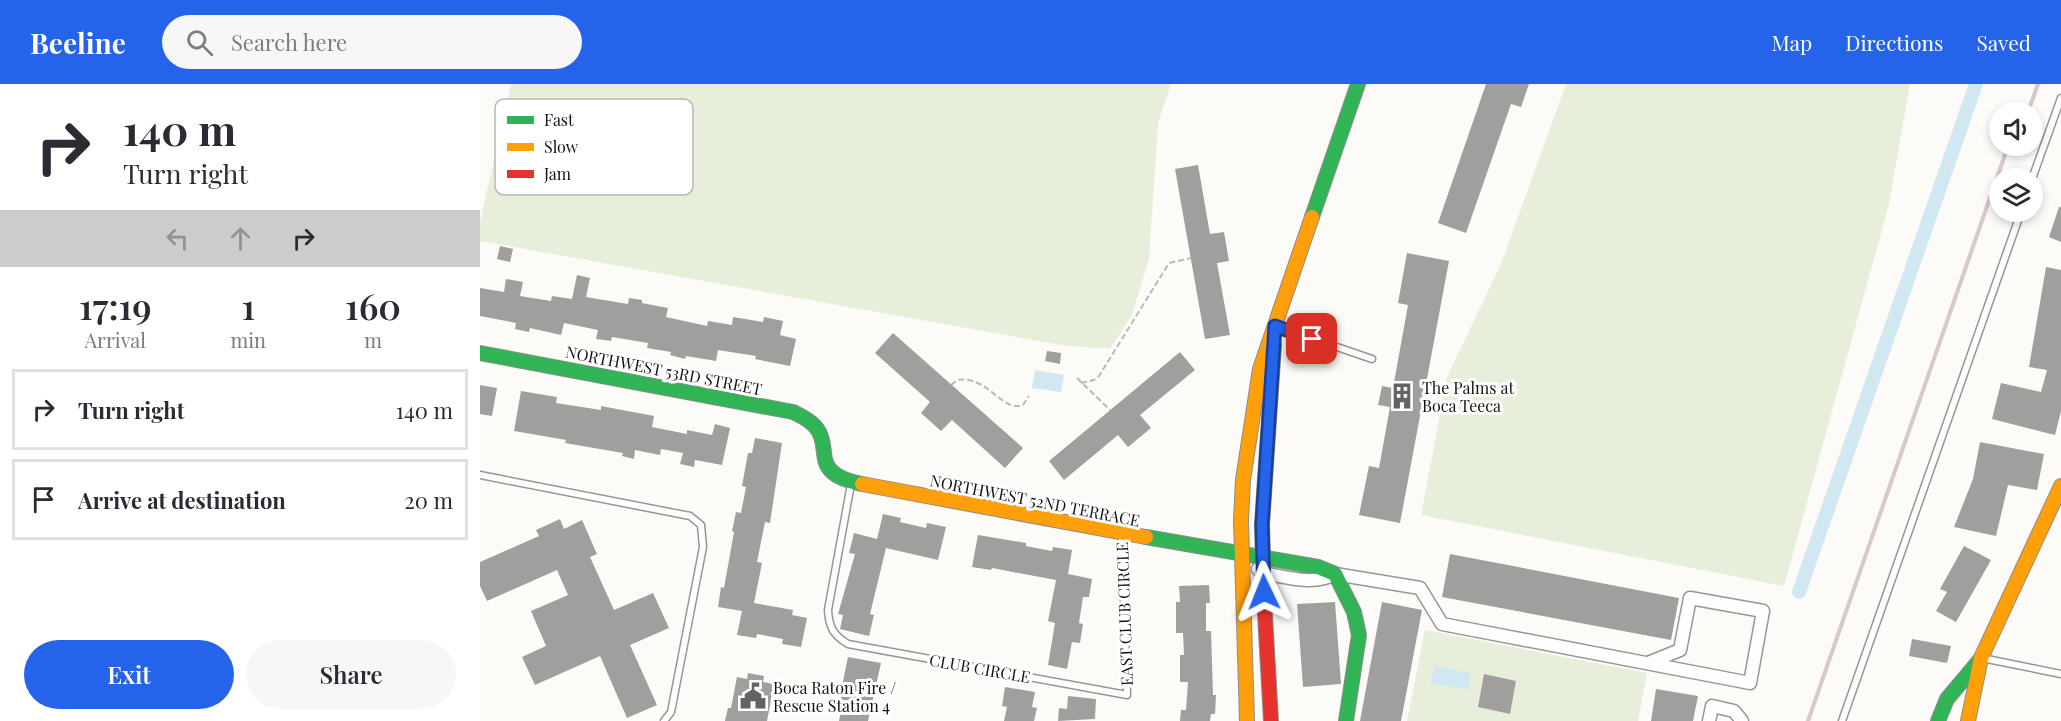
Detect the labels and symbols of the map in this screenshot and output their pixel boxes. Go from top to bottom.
legend [495,99,693,195]
text: Fast [544,109,574,130]
text: Slow [544,136,579,157]
text: Jam [543,163,571,184]
pin [1286,313,1337,364]
street label: NORTHWEST 53RD STREET [564,341,764,399]
place label: The Palms at Boca Teeca [1422,377,1514,416]
building icon: The Palms at Boca Teeca [1387,381,1417,411]
street label: NORTHWEST 52ND TERRACE [928,469,1142,531]
street label: EAST CLUB CIRCLE [1111,542,1137,686]
position arrow [1232,560,1296,624]
street label: CLUB CIRCLE [928,649,1032,687]
place label: Boca Raton Fire / Rescue Station 4 [773,677,896,716]
public building icon: Boca Raton Fire / Rescue Station 4 [738,681,768,711]

